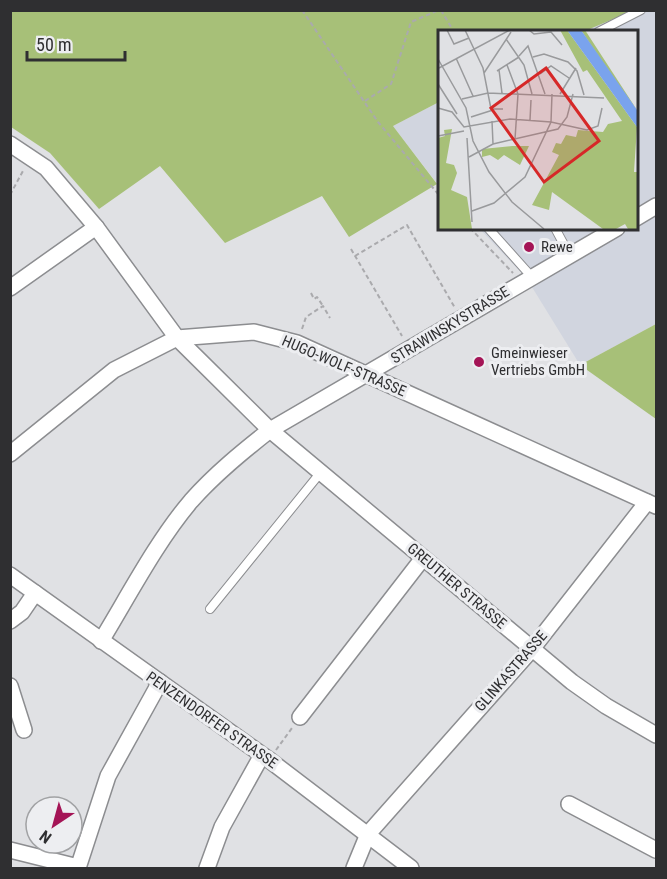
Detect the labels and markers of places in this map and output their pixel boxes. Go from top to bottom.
place label: Rewe [541,238,573,256]
marker: Rewe [522,240,536,254]
place label: Gmeinwieser Vertriebs GmbH [491,344,585,379]
marker: Gmeinwieser Vertriebs GmbH [472,355,486,369]

